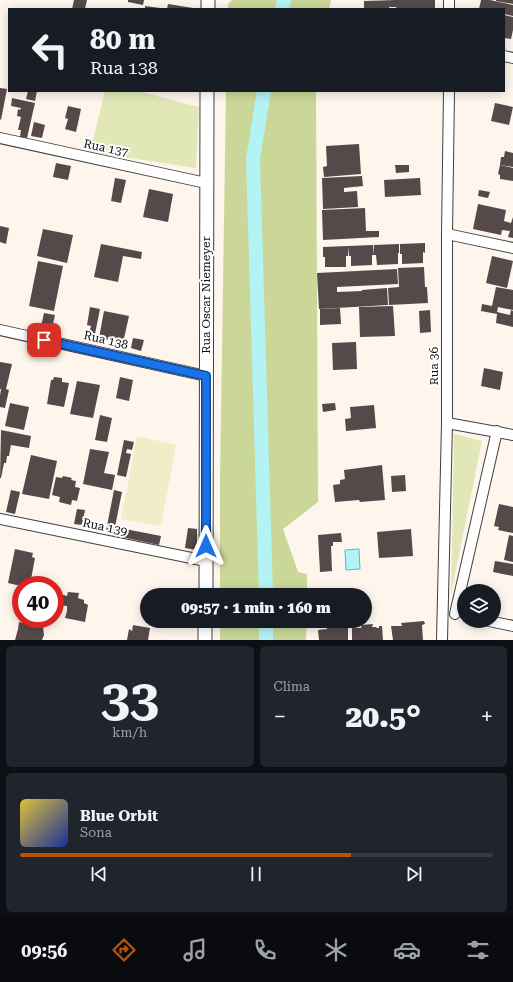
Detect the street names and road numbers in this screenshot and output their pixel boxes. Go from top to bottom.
street label: Rua 137 [82,136,130,160]
street label: Rua Oscar Niemeyer [199,236,213,354]
street label: Rua 138 [82,328,130,352]
street label: Rua 36 [427,346,441,385]
street label: Rua 139 [81,515,129,539]

